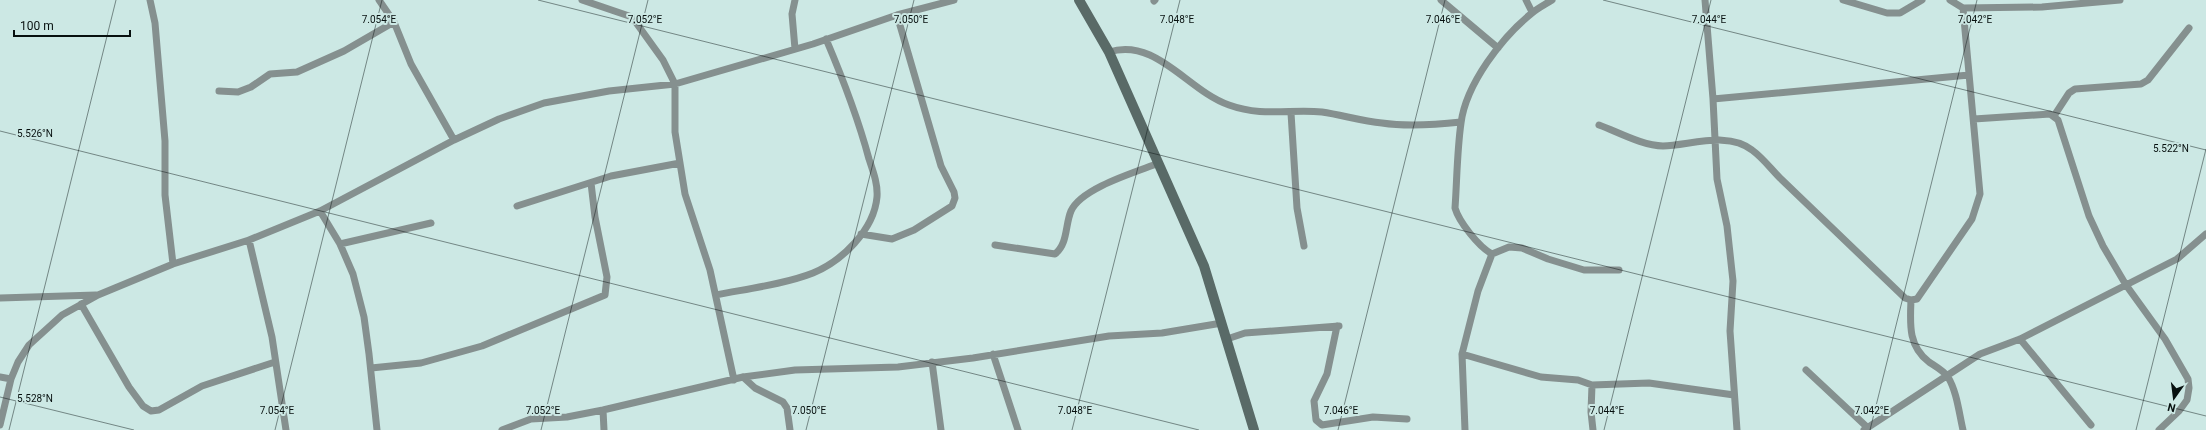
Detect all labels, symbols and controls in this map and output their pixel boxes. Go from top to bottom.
scale bar [14,12,130,38]
text: 7.054°E [362,14,397,25]
text: 7.052°E [628,14,663,25]
text: 7.050°E [894,14,929,25]
text: 7.048°E [1160,14,1195,25]
text: 7.046°E [1426,14,1461,25]
text: 7.044°E [1692,14,1727,25]
text: 7.042°E [1958,14,1993,25]
text: 100 m [20,19,54,33]
text: 5.526°N [17,128,53,139]
text: 5.522°N [2153,143,2189,154]
north arrow [2154,378,2194,418]
text: 5.528°N [17,393,53,404]
text: N [2166,400,2177,414]
text: 7.054°E [260,405,295,416]
text: 7.052°E [526,405,561,416]
text: 7.050°E [792,405,827,416]
text: 7.048°E [1058,405,1093,416]
text: 7.046°E [1324,405,1359,416]
text: 7.044°E [1590,405,1625,416]
text: 7.042°E [1855,405,1890,416]

